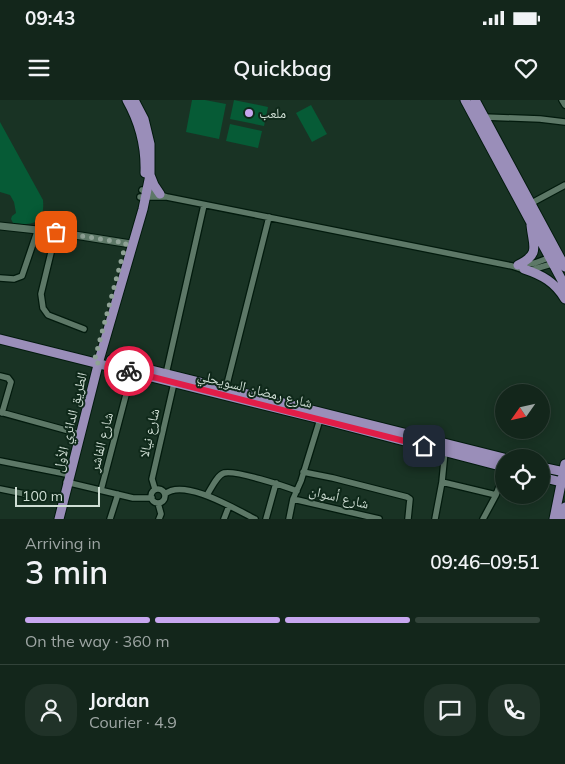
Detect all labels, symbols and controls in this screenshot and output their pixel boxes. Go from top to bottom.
text: 09:43 [25,6,75,30]
icon: menu [25,54,53,82]
text: Quickbag [233,54,332,82]
icon: heart [512,54,540,82]
place label: ملعب [259,104,286,122]
marker: ملعب [243,107,255,119]
pin [35,211,77,253]
icon: bag [42,218,70,246]
courier [104,346,154,396]
icon: bike [115,357,143,385]
street label: شارع رمضان السويحلي [195,366,314,414]
street label: الطريق الدائري الأول [49,370,94,474]
north arrow [495,384,550,439]
map controls [495,384,550,504]
street label: شارع نيالا [135,407,164,460]
street label: شارع الفاشر [85,411,118,475]
pin [403,425,445,467]
icon: home [410,432,438,460]
button: locate [495,449,550,504]
street label: شارع أسوان [307,481,371,514]
scale bar [15,484,100,507]
text: 100 m [22,487,63,505]
text: Arriving in [25,533,101,553]
text: 09:46–09:51 [430,550,540,574]
text: 3 min [25,552,108,592]
text: On the way · 360 m [25,631,170,651]
button: person [25,684,77,736]
button: chat [424,684,476,736]
button: phone [488,684,540,736]
text: Jordan [89,688,149,712]
text: Courier · 4.9 [89,712,177,732]

